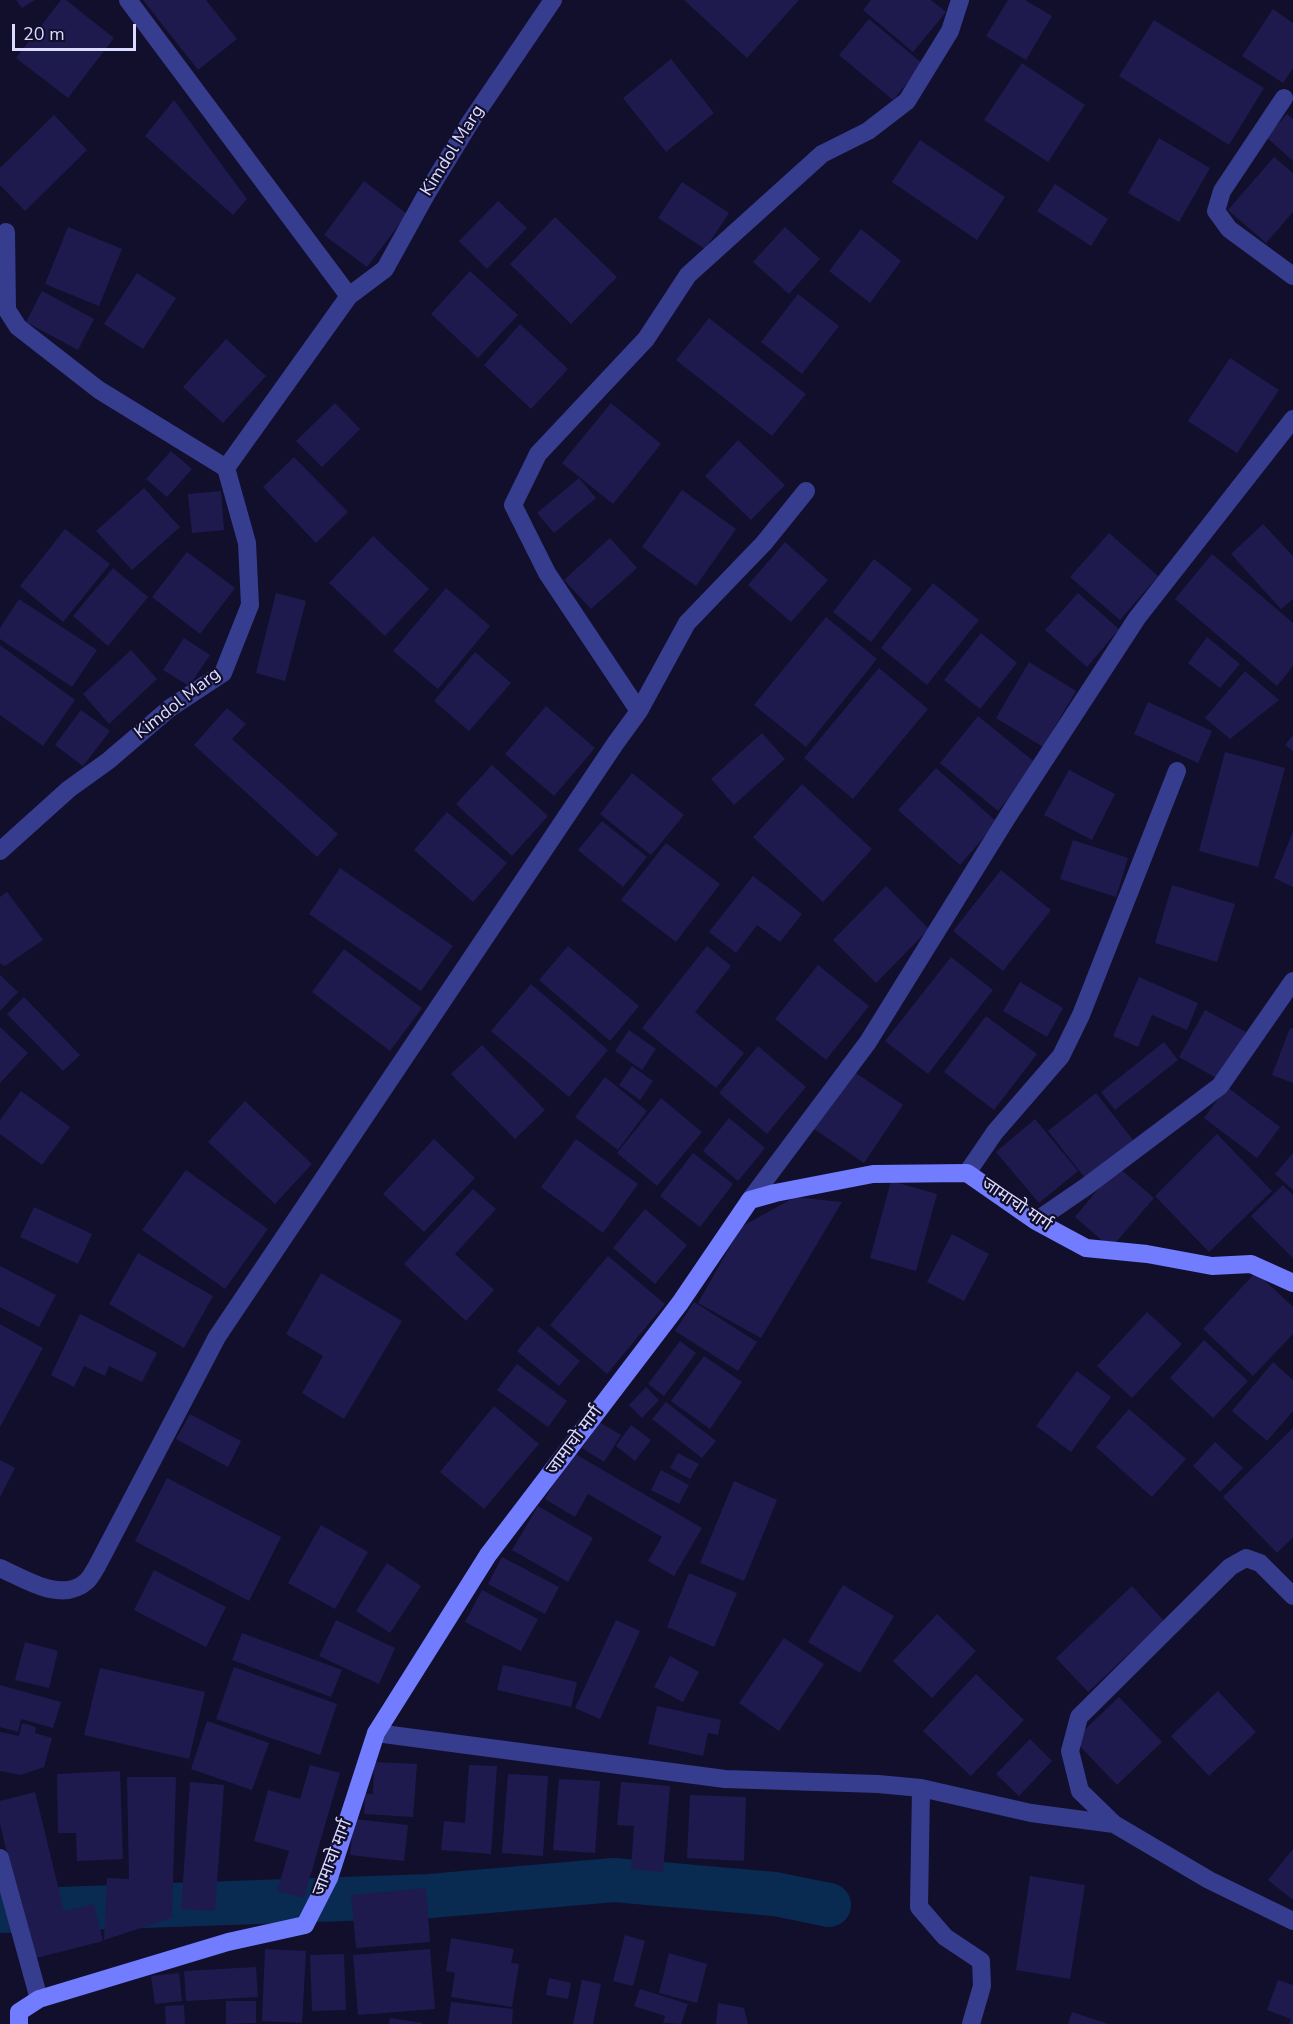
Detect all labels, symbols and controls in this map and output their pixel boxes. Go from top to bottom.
scale bar [15,12,140,50]
text: 20 m [23,22,65,46]
street label: Kimdol Marg [417,102,489,200]
street label: Kimdol Marg [131,664,225,744]
street label: जामाचो मार्ग [977,1174,1055,1236]
street label: जामाचो मार्ग [542,1403,608,1479]
street label: जामाचो मार्ग [309,1817,357,1899]

